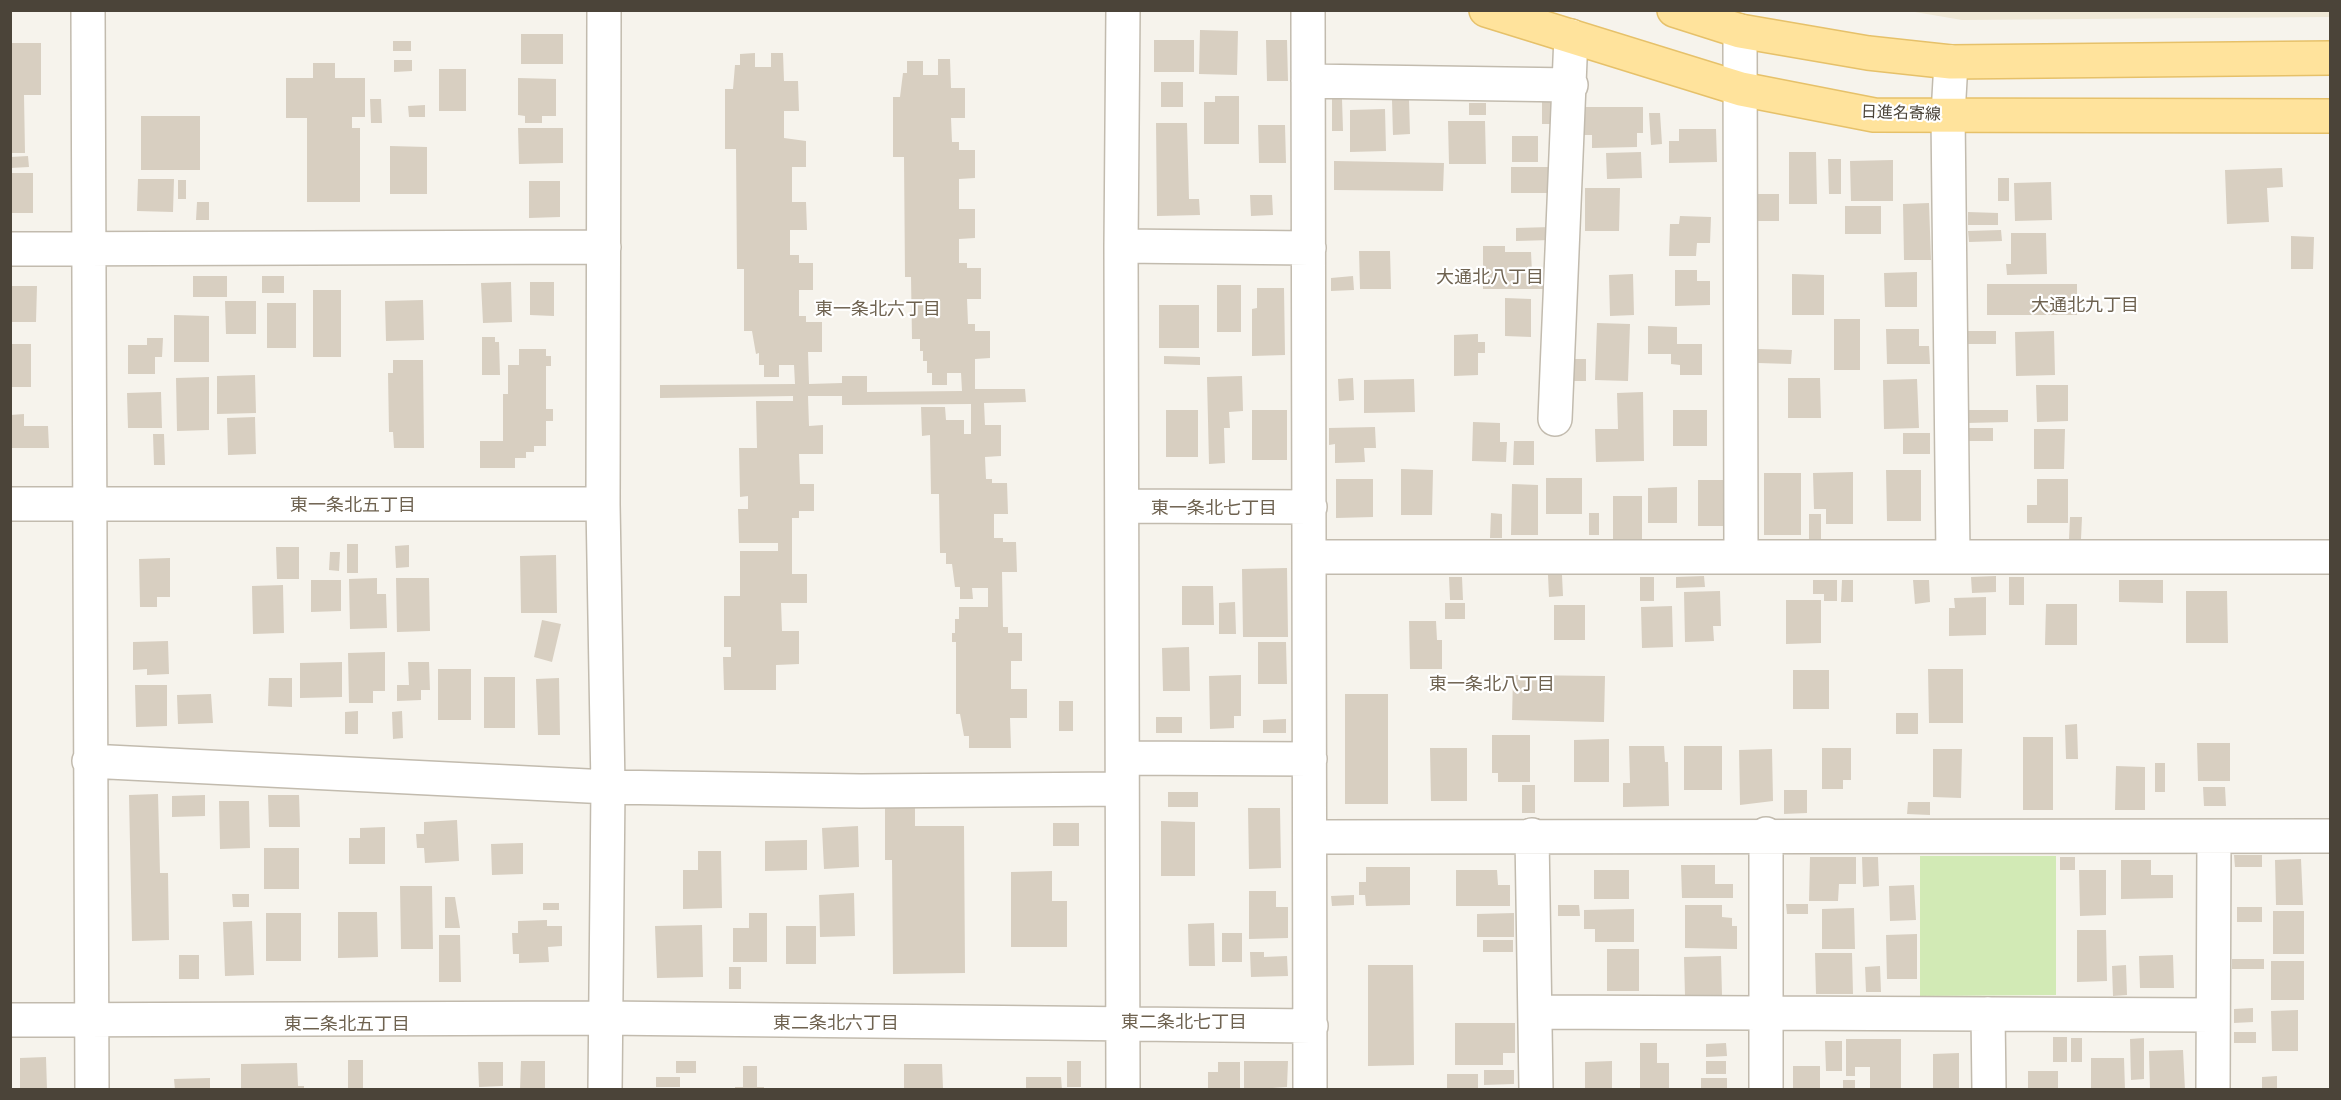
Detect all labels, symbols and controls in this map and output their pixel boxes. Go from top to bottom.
street label: 日進名寄線 [1861,102,1941,124]
district label: 大通北八丁目 [1436,266,1544,288]
district label: 大通北九丁目 [2031,294,2139,316]
district label: 東一条北六丁目 [815,298,941,320]
district label: 東一条北五丁目 [290,494,416,516]
district label: 東一条北七丁目 [1151,497,1277,519]
district label: 東一条北八丁目 [1429,673,1555,695]
district label: 東二条北七丁目 [1121,1011,1247,1033]
district label: 東二条北六丁目 [773,1012,899,1034]
district label: 東二条北五丁目 [284,1013,410,1035]

